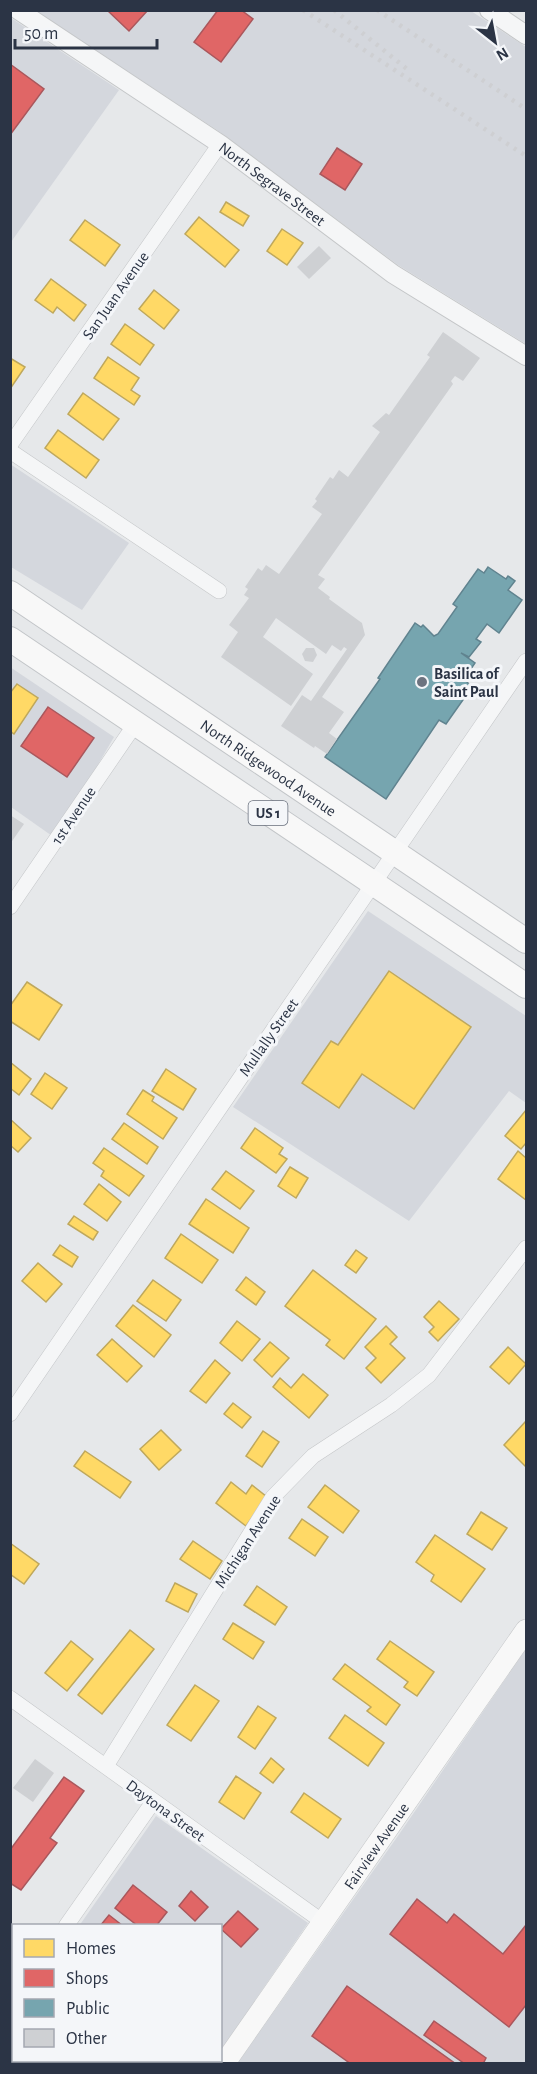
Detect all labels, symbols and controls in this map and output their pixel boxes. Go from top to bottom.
scale bar [15,12,158,50]
north arrow [465,12,525,72]
text: 50 m [24,25,58,43]
text: N [493,44,511,64]
street label: North Segrave Street [216,139,328,229]
street label: San Juan Avenue [80,249,152,342]
place label: Basilica of Saint Paul [434,666,500,700]
marker: Basilica of Saint Paul [415,675,429,689]
street label: North Ridgewood Avenue [197,717,339,820]
street label: 1st Avenue [49,784,99,847]
road number: US 1 [248,801,288,825]
street label: Mullally Street [236,996,302,1080]
street label: Michigan Avenue [212,1492,284,1591]
street label: Daytona Street [123,1777,208,1845]
street label: Fairview Avenue [341,1800,412,1892]
legend [12,1924,222,2062]
text: Homes [66,1940,116,1958]
text: Shops [66,1970,108,1988]
text: Public [66,2000,109,2018]
text: Other [66,2030,107,2048]

